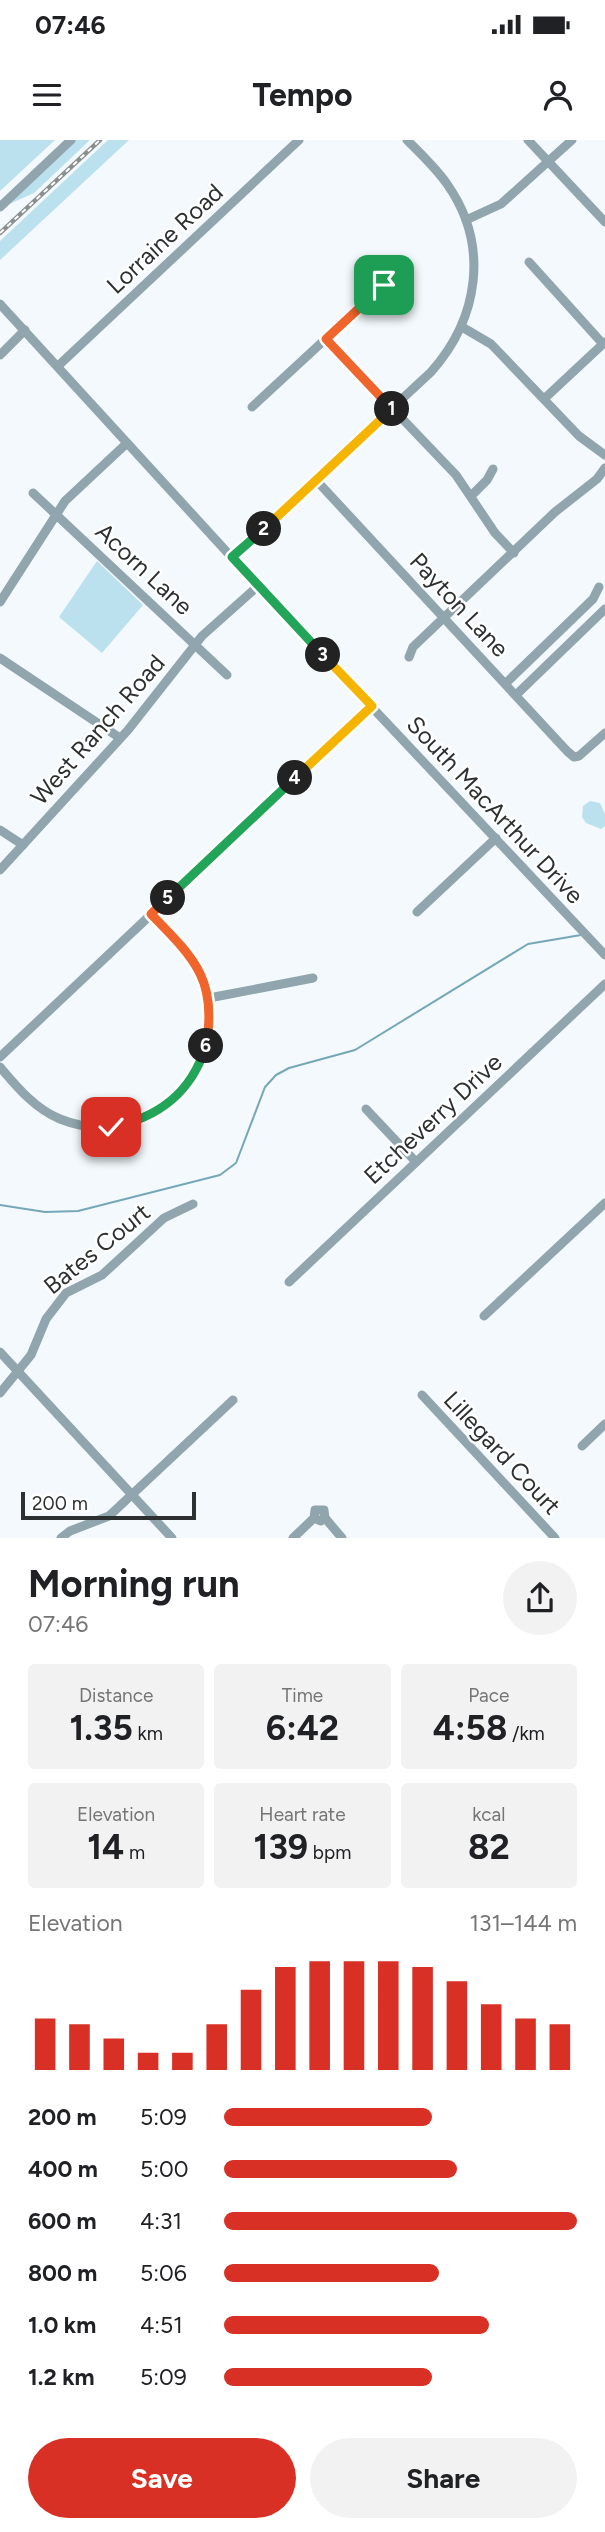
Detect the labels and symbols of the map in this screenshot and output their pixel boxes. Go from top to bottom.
street label: Lorraine Road [101,178,229,300]
pin [354,255,414,315]
pin: 1 [374,392,410,426]
pin: 2 [246,512,282,546]
street label: Acorn Lane [90,517,199,621]
street label: Payton Lane [404,547,515,663]
pin: 3 [306,638,340,672]
street label: West Ranch Road [24,649,171,811]
street label: South MacArthur Drive [401,710,590,909]
pin: 4 [278,760,312,796]
pin: 5 [150,880,186,916]
pin: 6 [188,1028,224,1063]
street label: Etcheverry Drive [358,1047,508,1190]
pin [81,1097,141,1157]
street label: Bates Court [38,1197,156,1300]
street label: Lillegard Court [438,1385,567,1520]
scale bar [21,1489,196,1521]

